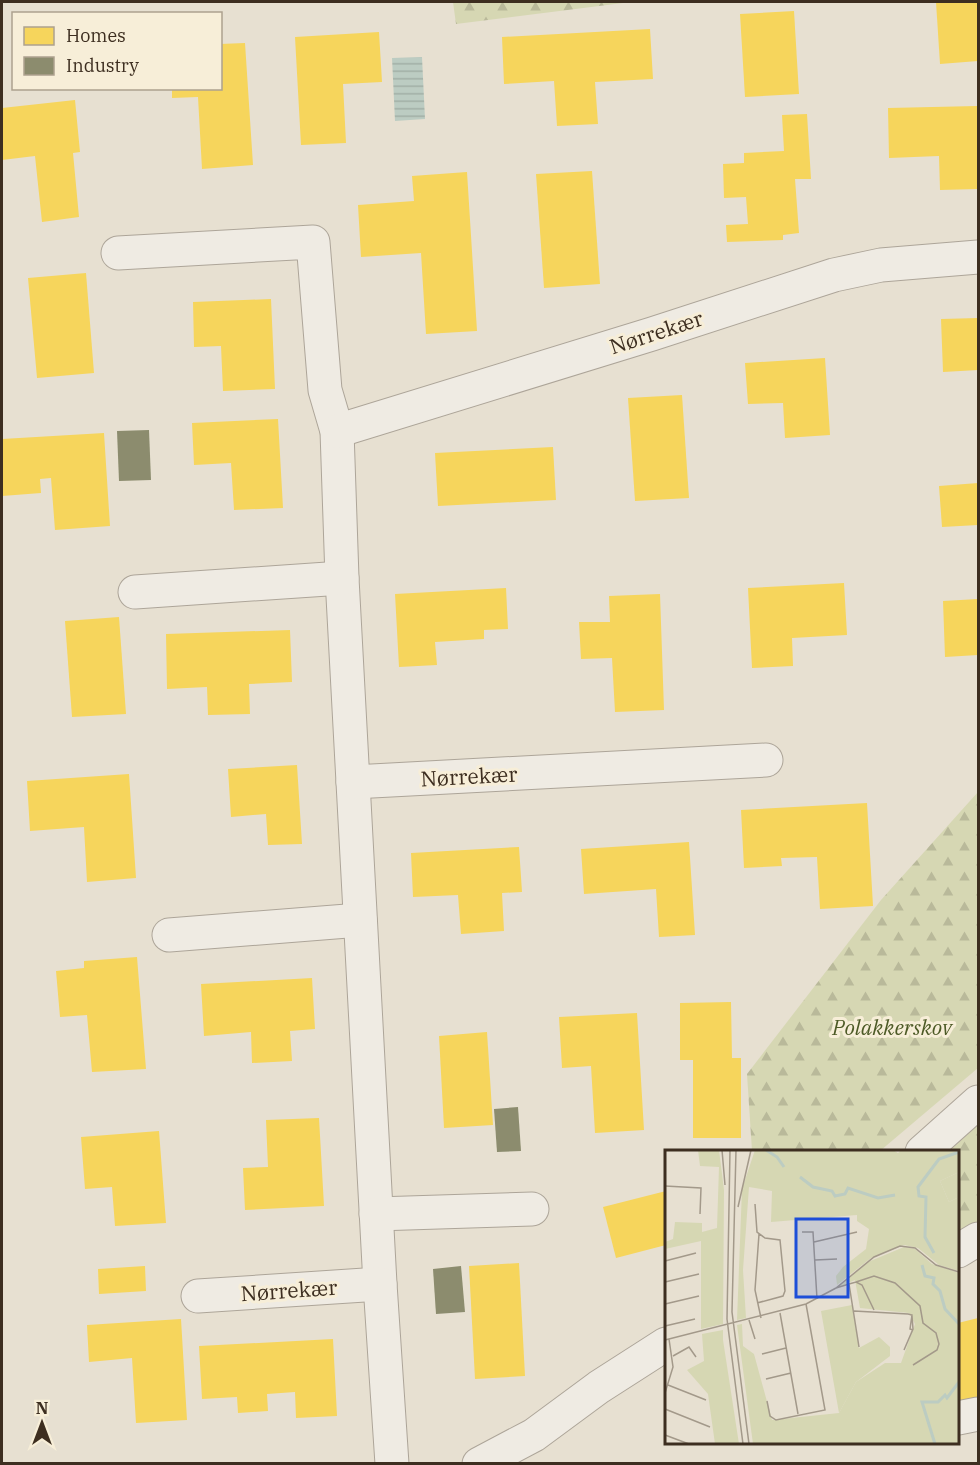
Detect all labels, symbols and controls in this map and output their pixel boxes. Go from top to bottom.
legend [12,12,222,90]
text: Homes [66,24,126,47]
text: Industry [66,54,139,77]
street label: Nørrekær [606,304,707,360]
street label: Nørrekær [420,759,519,793]
park label: Polakkerskov [831,1013,954,1041]
inset map [665,1150,959,1444]
street label: Nørrekær [240,1273,339,1307]
north arrow [12,1393,72,1453]
text: N [36,1398,48,1418]

